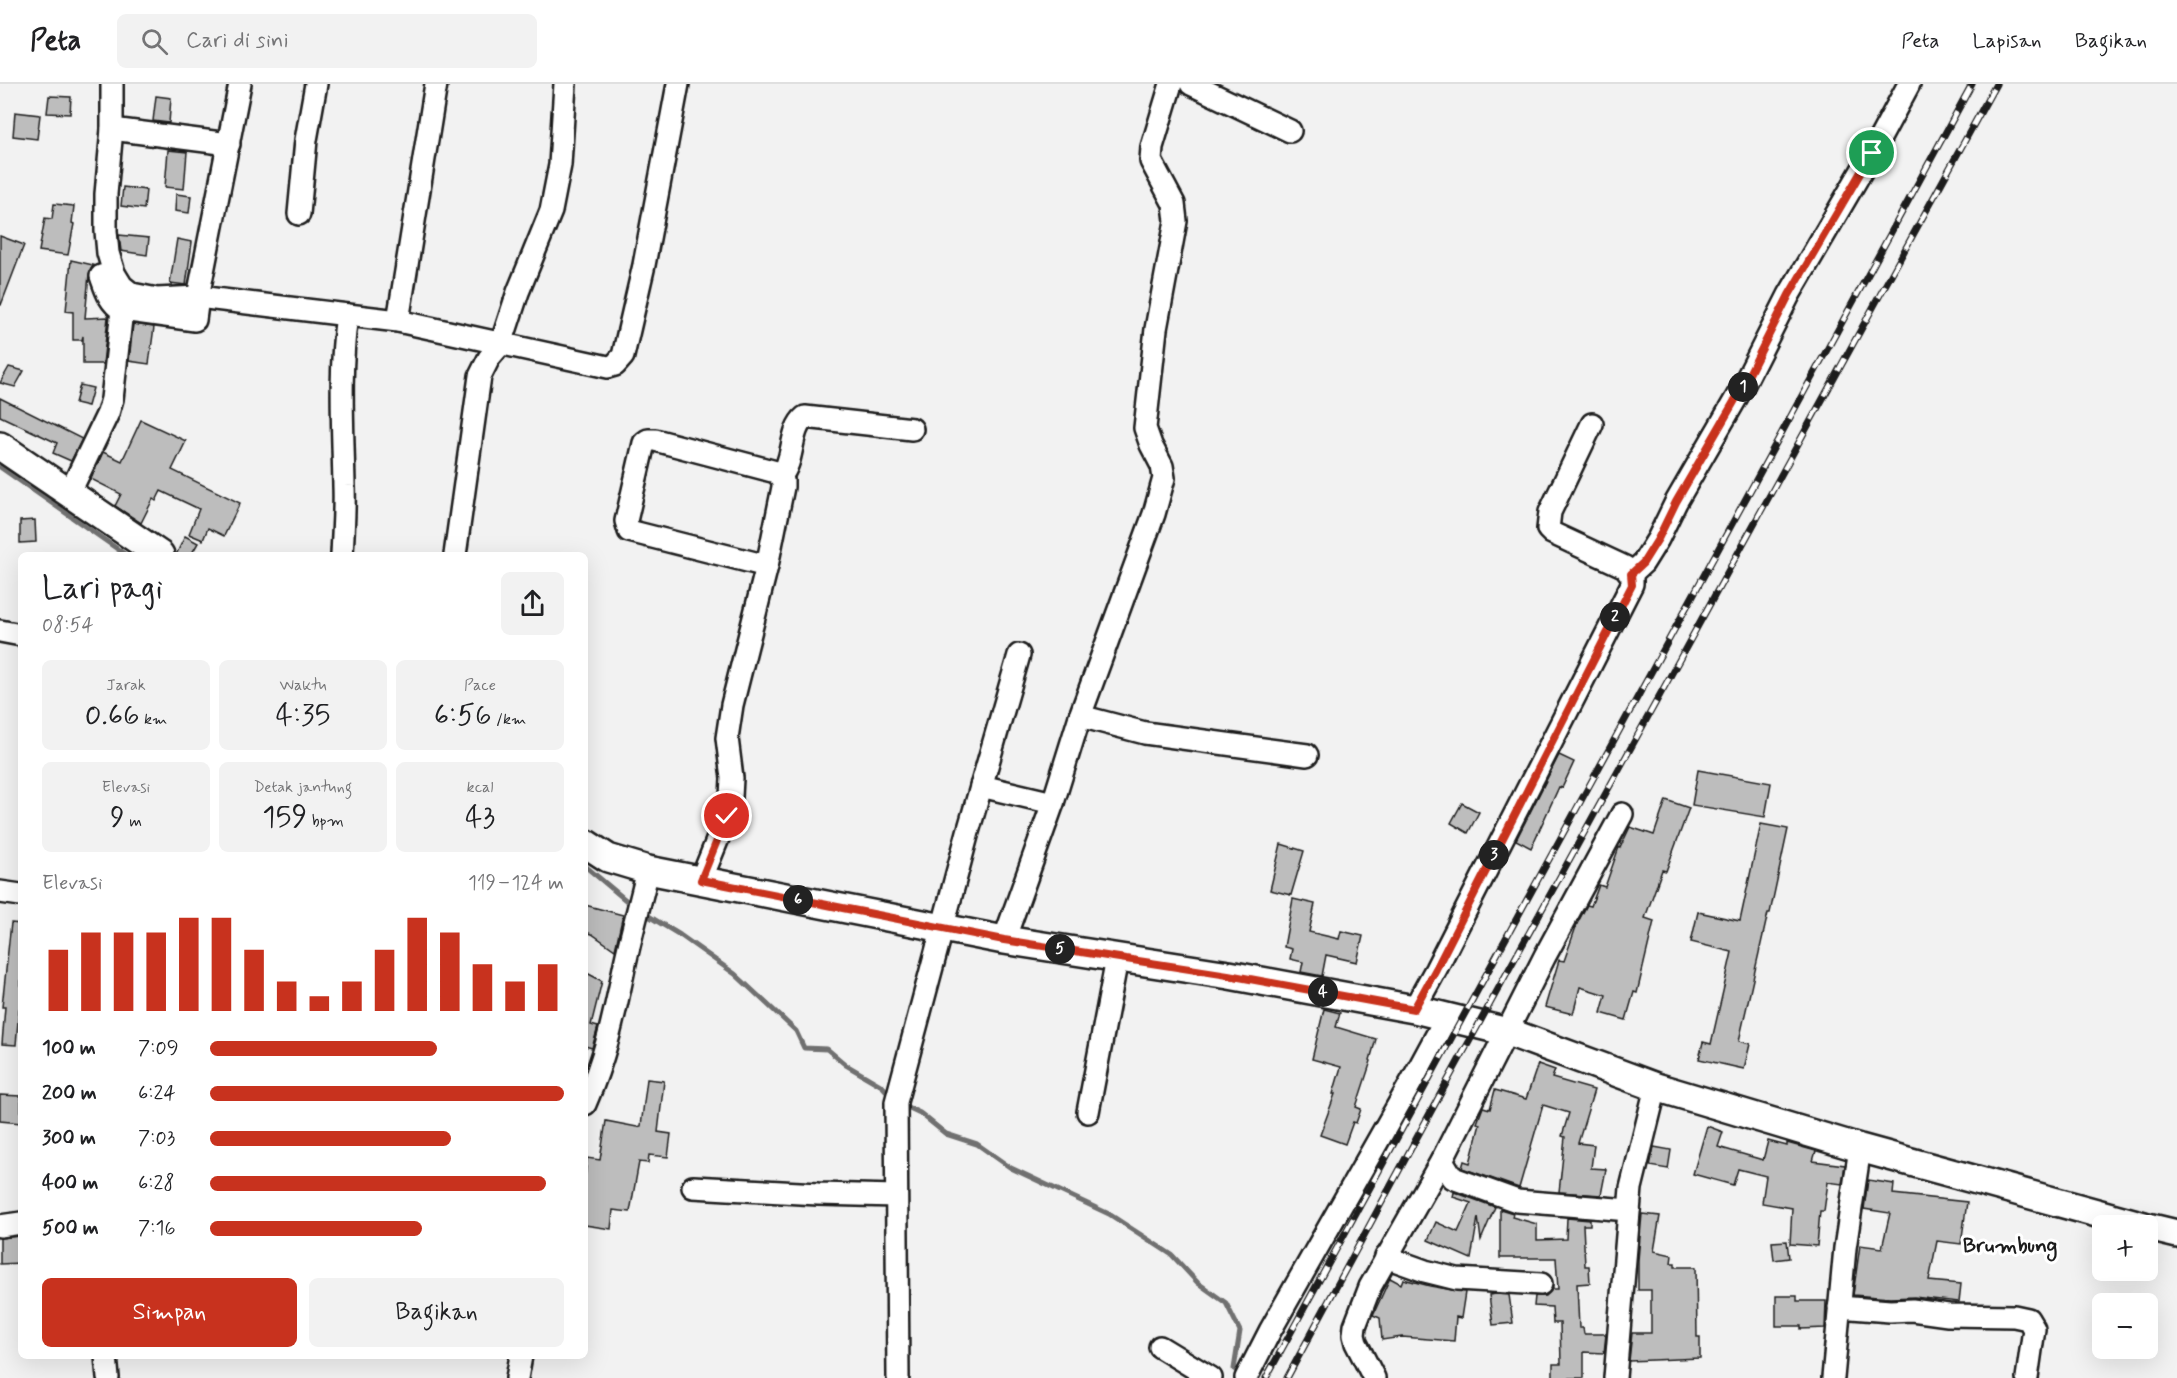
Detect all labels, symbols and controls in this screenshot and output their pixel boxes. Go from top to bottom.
search box [117,14,537,68]
text: Peta [30,23,81,60]
icon: search [138,25,171,58]
text: Cari di sini [186,27,289,55]
text: Peta [1901,27,1940,55]
text: Lapisan [1973,27,2042,55]
text: Bagikan [2075,27,2147,55]
pin [1846,127,1897,178]
icon: arrive [1855,136,1888,169]
pin: 1 [1728,372,1758,402]
text: 1 [1739,376,1747,397]
text: Lari pagi [42,567,163,611]
button: share [501,572,564,635]
pin: 2 [1600,602,1630,632]
text: 2 [1611,606,1619,627]
text: 08:54 [42,612,94,639]
text: Jarak [106,675,146,696]
text: Waktu [279,675,327,696]
text: Pace [464,675,496,696]
text: 0.66 [85,696,140,735]
text: 4:35 [275,696,331,735]
text: 6:56 [434,696,492,735]
text: km [140,709,167,730]
text: /km [492,709,526,730]
text: Elevasi [102,777,150,798]
text: Detak jantung [254,777,352,798]
text: kcal [467,777,493,798]
pin [701,790,752,841]
text: 9 [110,798,125,837]
text: 159 [262,798,307,837]
text: 43 [465,798,495,837]
icon: check [710,799,743,832]
text: m [125,811,142,832]
text: bpm [307,811,344,832]
pin: 3 [1479,840,1509,870]
text: 3 [1490,844,1498,865]
text: Elevasi [42,870,102,897]
text: 119–124 m [468,870,564,897]
pin: 6 [783,885,813,915]
text: 6 [794,889,802,910]
pin: 5 [1045,934,1075,964]
text: 5 [1055,938,1065,959]
pin: 4 [1308,977,1338,1007]
text: 4 [1318,981,1328,1002]
text: 100 m [42,1035,96,1062]
text: 7:09 [138,1035,179,1062]
text: 200 m [42,1080,97,1107]
text: 6:24 [138,1080,176,1107]
text: 300 m [42,1125,96,1152]
text: 7:03 [138,1125,175,1152]
text: 400 m [42,1170,98,1197]
text: 6:28 [138,1170,174,1197]
text: 500 m [42,1215,99,1242]
text: 7:16 [138,1215,175,1242]
map controls [2092,1215,2158,1359]
button: + [2092,1215,2158,1281]
district label: Brumbung [1963,1232,2057,1262]
button: Simpan [42,1278,297,1347]
button: Bagikan [309,1278,564,1347]
button: − [2092,1293,2158,1359]

